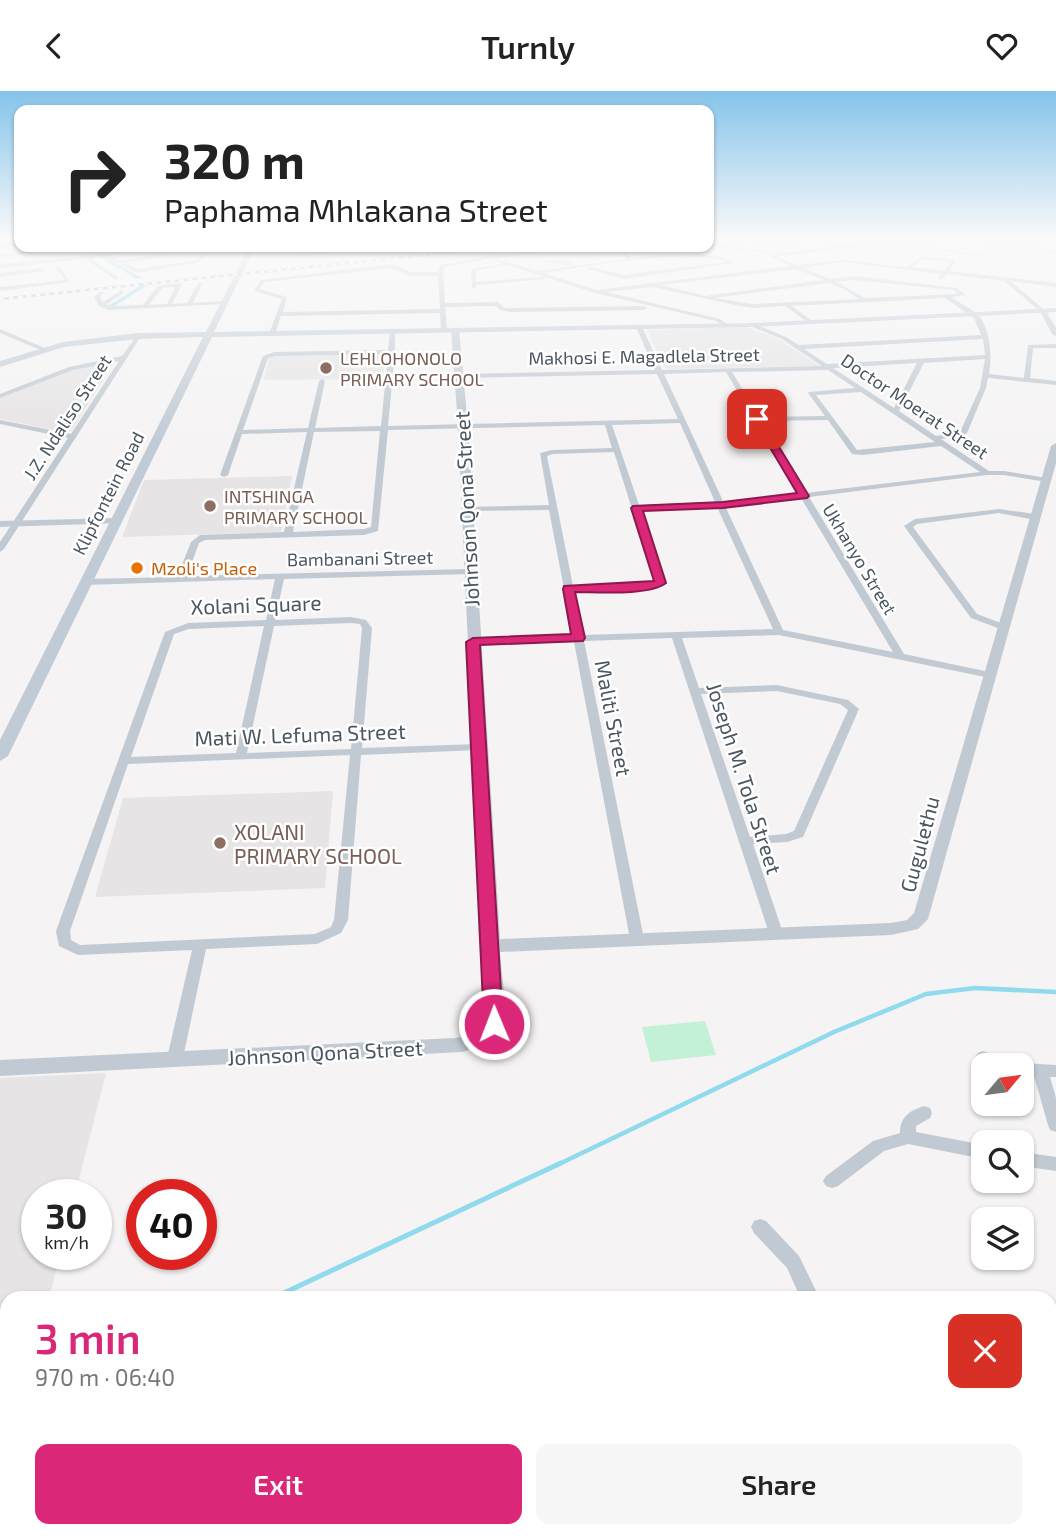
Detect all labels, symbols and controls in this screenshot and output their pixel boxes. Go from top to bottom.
icon: back [35,27,73,65]
text: Turnly [481,27,575,65]
icon: heart [983,27,1021,65]
text: 320 m [164,130,305,189]
icon: right [49,133,140,224]
text: Paphama Mhlakana Street [164,190,548,228]
street label: Makhosi E. Magadlela Street [528,343,760,369]
place label: LEHLOHONOLO PRIMARY SCHOOL [340,347,484,390]
street label: Doctor Moerat Street [837,349,993,463]
street label: J.Z. Ndaliso Street [18,350,116,484]
marker: LEHLOHONOLO PRIMARY SCHOOL [318,360,334,376]
pin [727,389,787,449]
icon: arrive [738,400,776,438]
street label: Johnson Qona Street [448,411,485,607]
street label: Klipfontein Road [68,428,148,558]
place label: INTSHINGA PRIMARY SCHOOL [224,485,368,528]
marker: INTSHINGA PRIMARY SCHOOL [202,498,218,514]
street label: Ukhanyo Street [818,499,902,619]
street label: Bambanani Street [287,546,433,570]
place label: Mzoli's Place [151,557,257,579]
marker: Mzoli's Place [129,560,145,576]
street label: Xolani Square [190,589,322,619]
street label: Maliti Street [591,658,637,778]
street label: Joseph M. Tola Street [702,679,788,877]
street label: Mati W. Lefuma Street [194,718,406,750]
street label: Gugulethu [894,793,944,895]
place label: XOLANI PRIMARY SCHOOL [234,819,402,868]
marker: XOLANI PRIMARY SCHOOL [212,835,228,851]
position arrow [457,987,531,1061]
street label: Johnson Qona Street [227,1034,423,1071]
north arrow [971,1053,1034,1117]
map controls [971,1053,1034,1270]
button: search [971,1130,1034,1193]
speed limit sign: 40 [126,1179,217,1270]
text: 30 [46,1194,87,1236]
button: layers [971,1207,1034,1270]
text: km/h [44,1231,89,1253]
text: 3 min [35,1312,141,1362]
button: close [948,1314,1022,1388]
text: 970 m · 06:40 [35,1363,175,1391]
button: Exit [35,1444,522,1524]
button: Share [536,1444,1022,1524]

